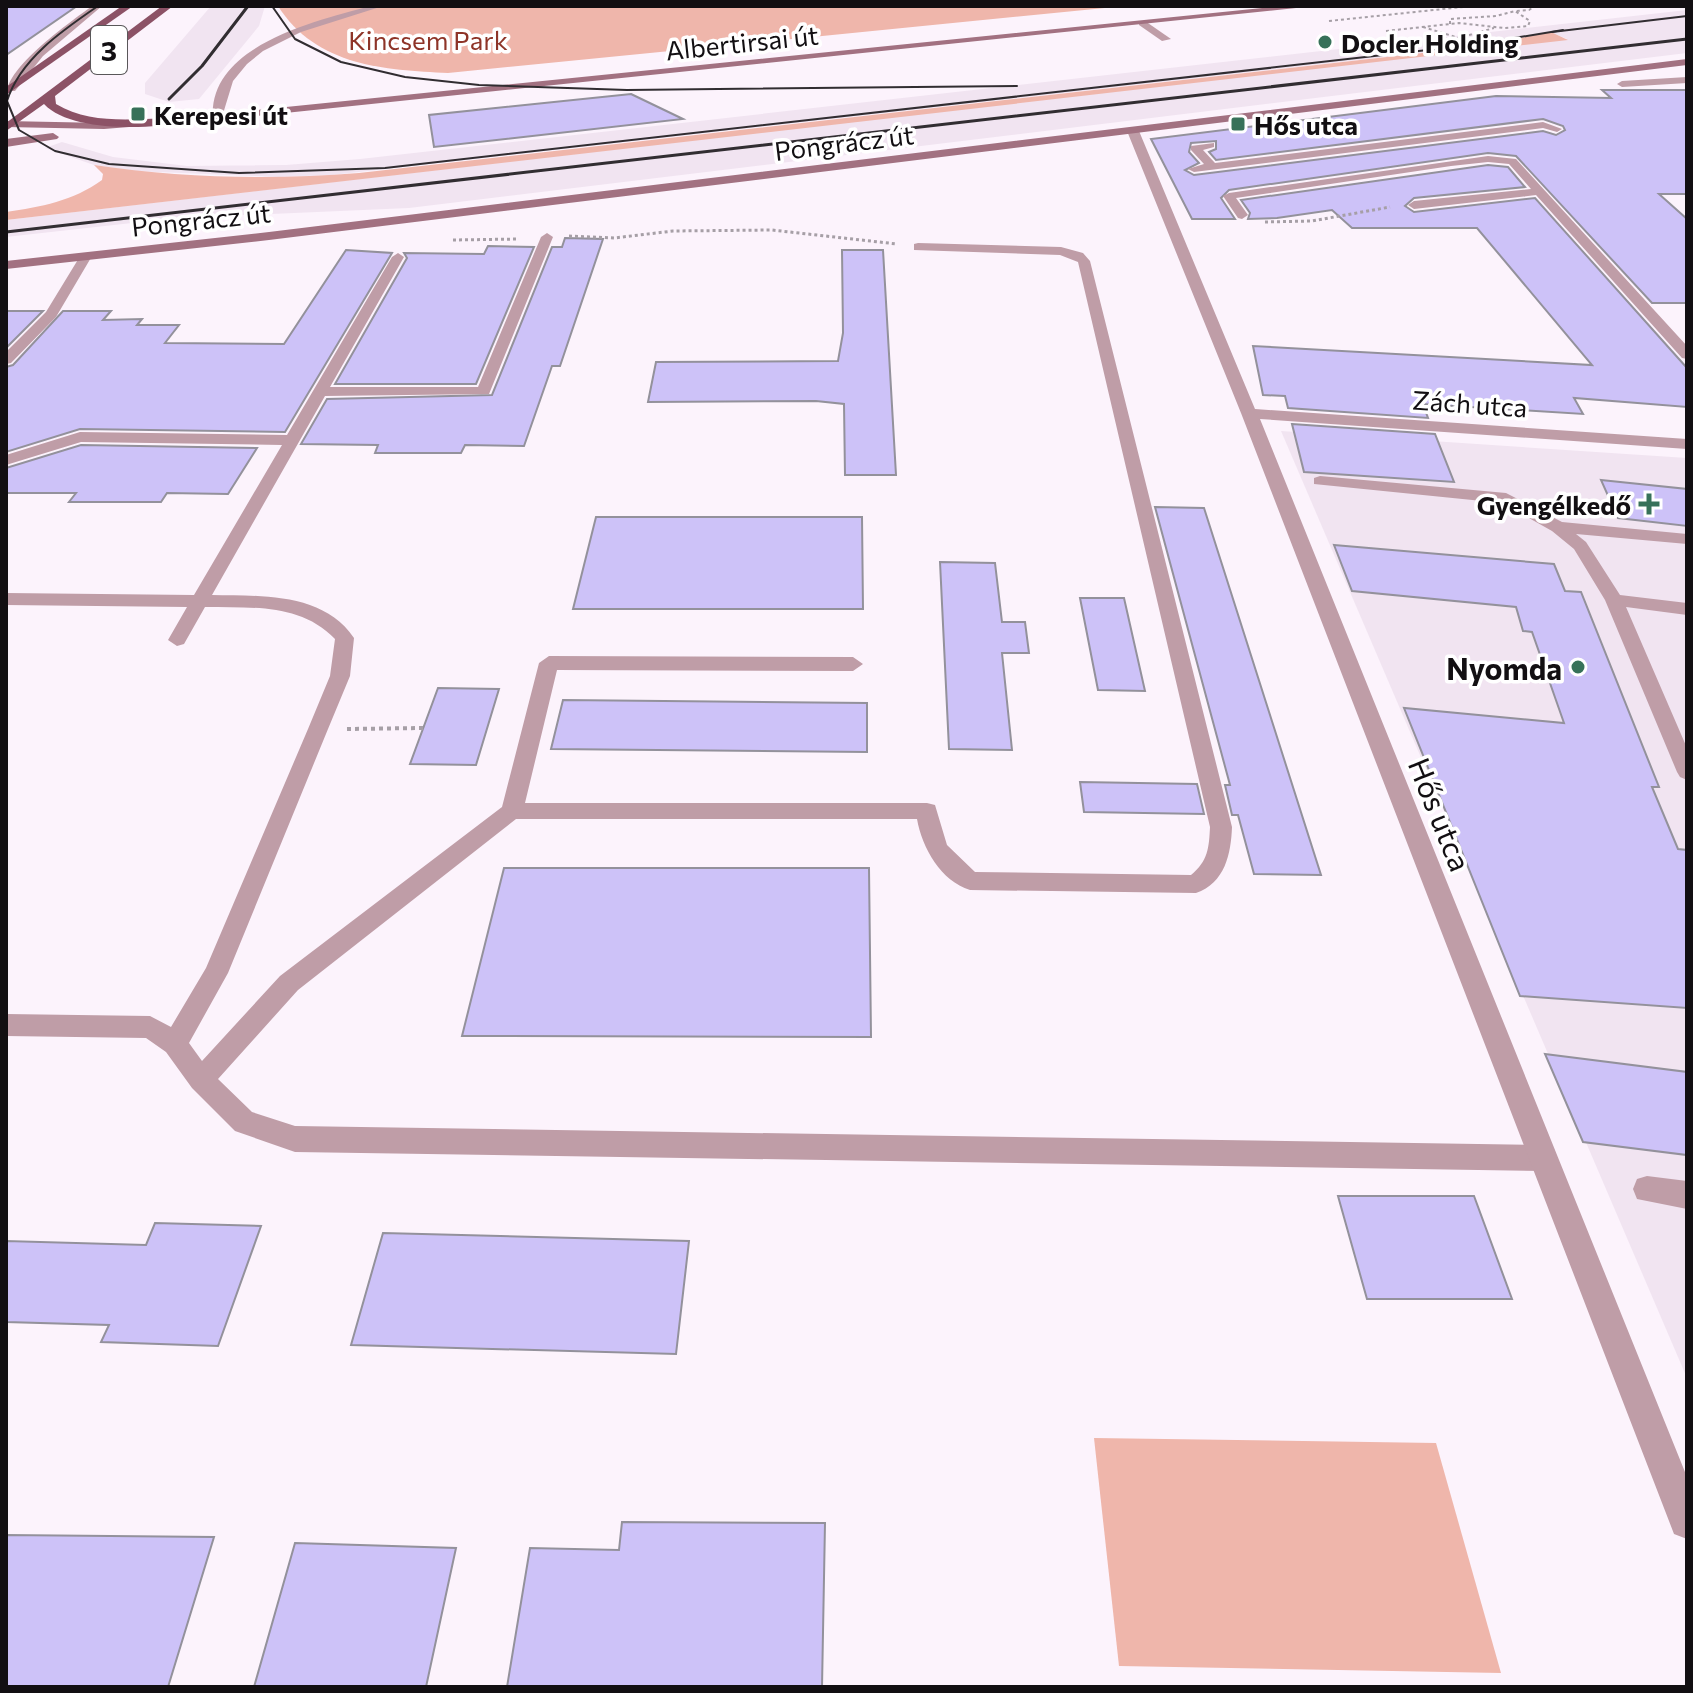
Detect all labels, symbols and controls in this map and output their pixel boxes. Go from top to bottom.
street label: Albertirsai út [664,19,820,65]
park label: Kincsem Park [348,24,508,55]
road number: 3 [91,26,127,74]
place label: Docler Holding [1341,27,1519,58]
marker: Docler Holding [1316,33,1334,51]
place label: Kerepesi út [154,99,288,130]
marker: Kerepesi út [129,105,147,123]
place label: Hős utca [1254,109,1358,140]
marker: Hős utca [1229,115,1247,133]
street label: Pongrácz út [773,118,915,166]
street label: Pongrácz út [130,196,272,242]
street label: Zách utca [1411,384,1529,422]
place label: Gyengélkedő [1477,489,1631,520]
marker: Gyengélkedő [1638,493,1660,515]
place label: Nyomda [1446,649,1562,686]
marker: Nyomda [1569,658,1587,676]
street label: Hős utca [1402,752,1480,876]

